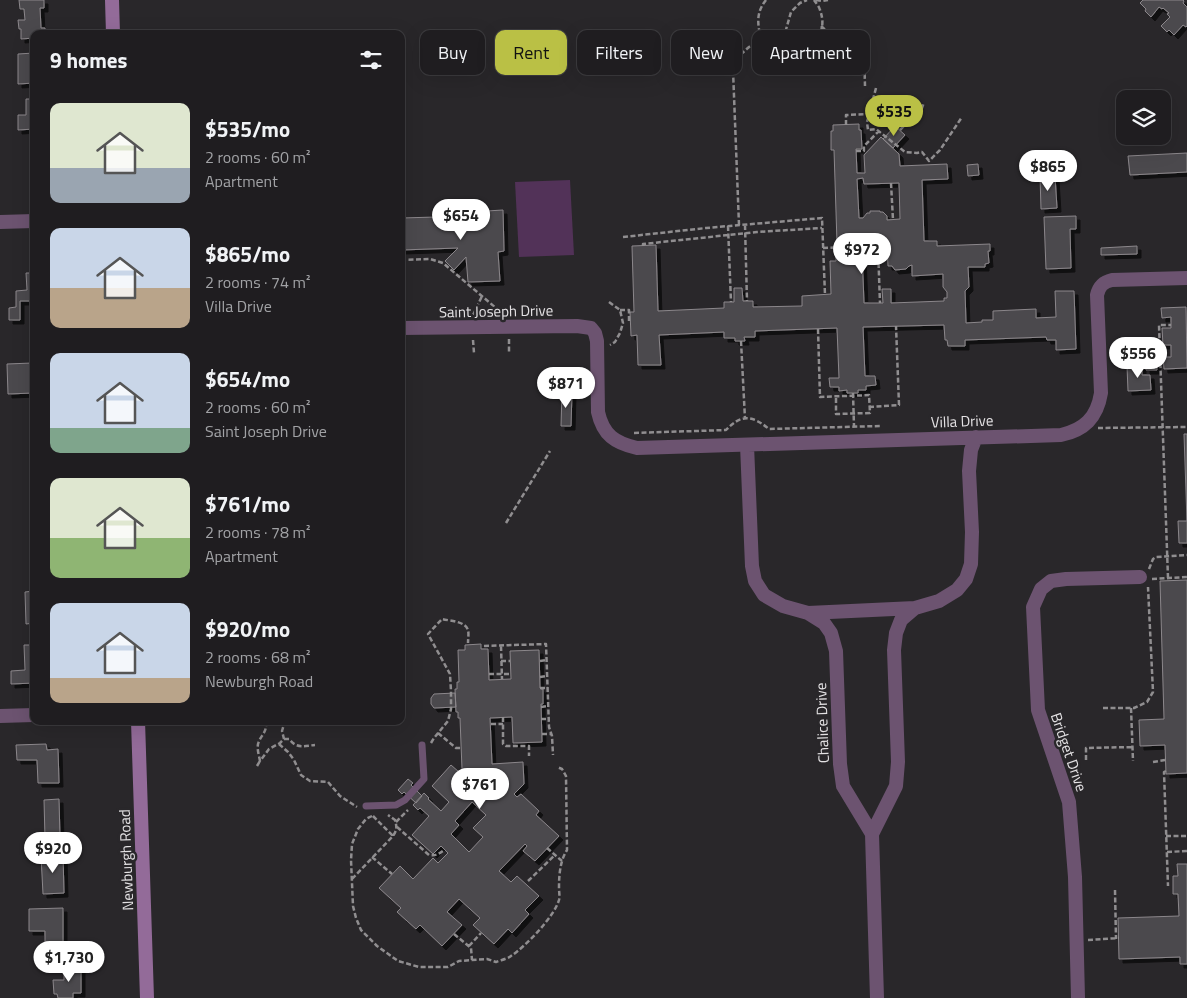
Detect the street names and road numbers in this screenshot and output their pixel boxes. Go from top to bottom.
street label: Saint Joseph Drive [439,299,553,323]
street label: Villa Drive [930,408,994,434]
street label: Chalice Drive [809,682,835,764]
street label: Bridget Drive [1045,709,1093,795]
street label: Newburgh Road [113,809,139,911]

